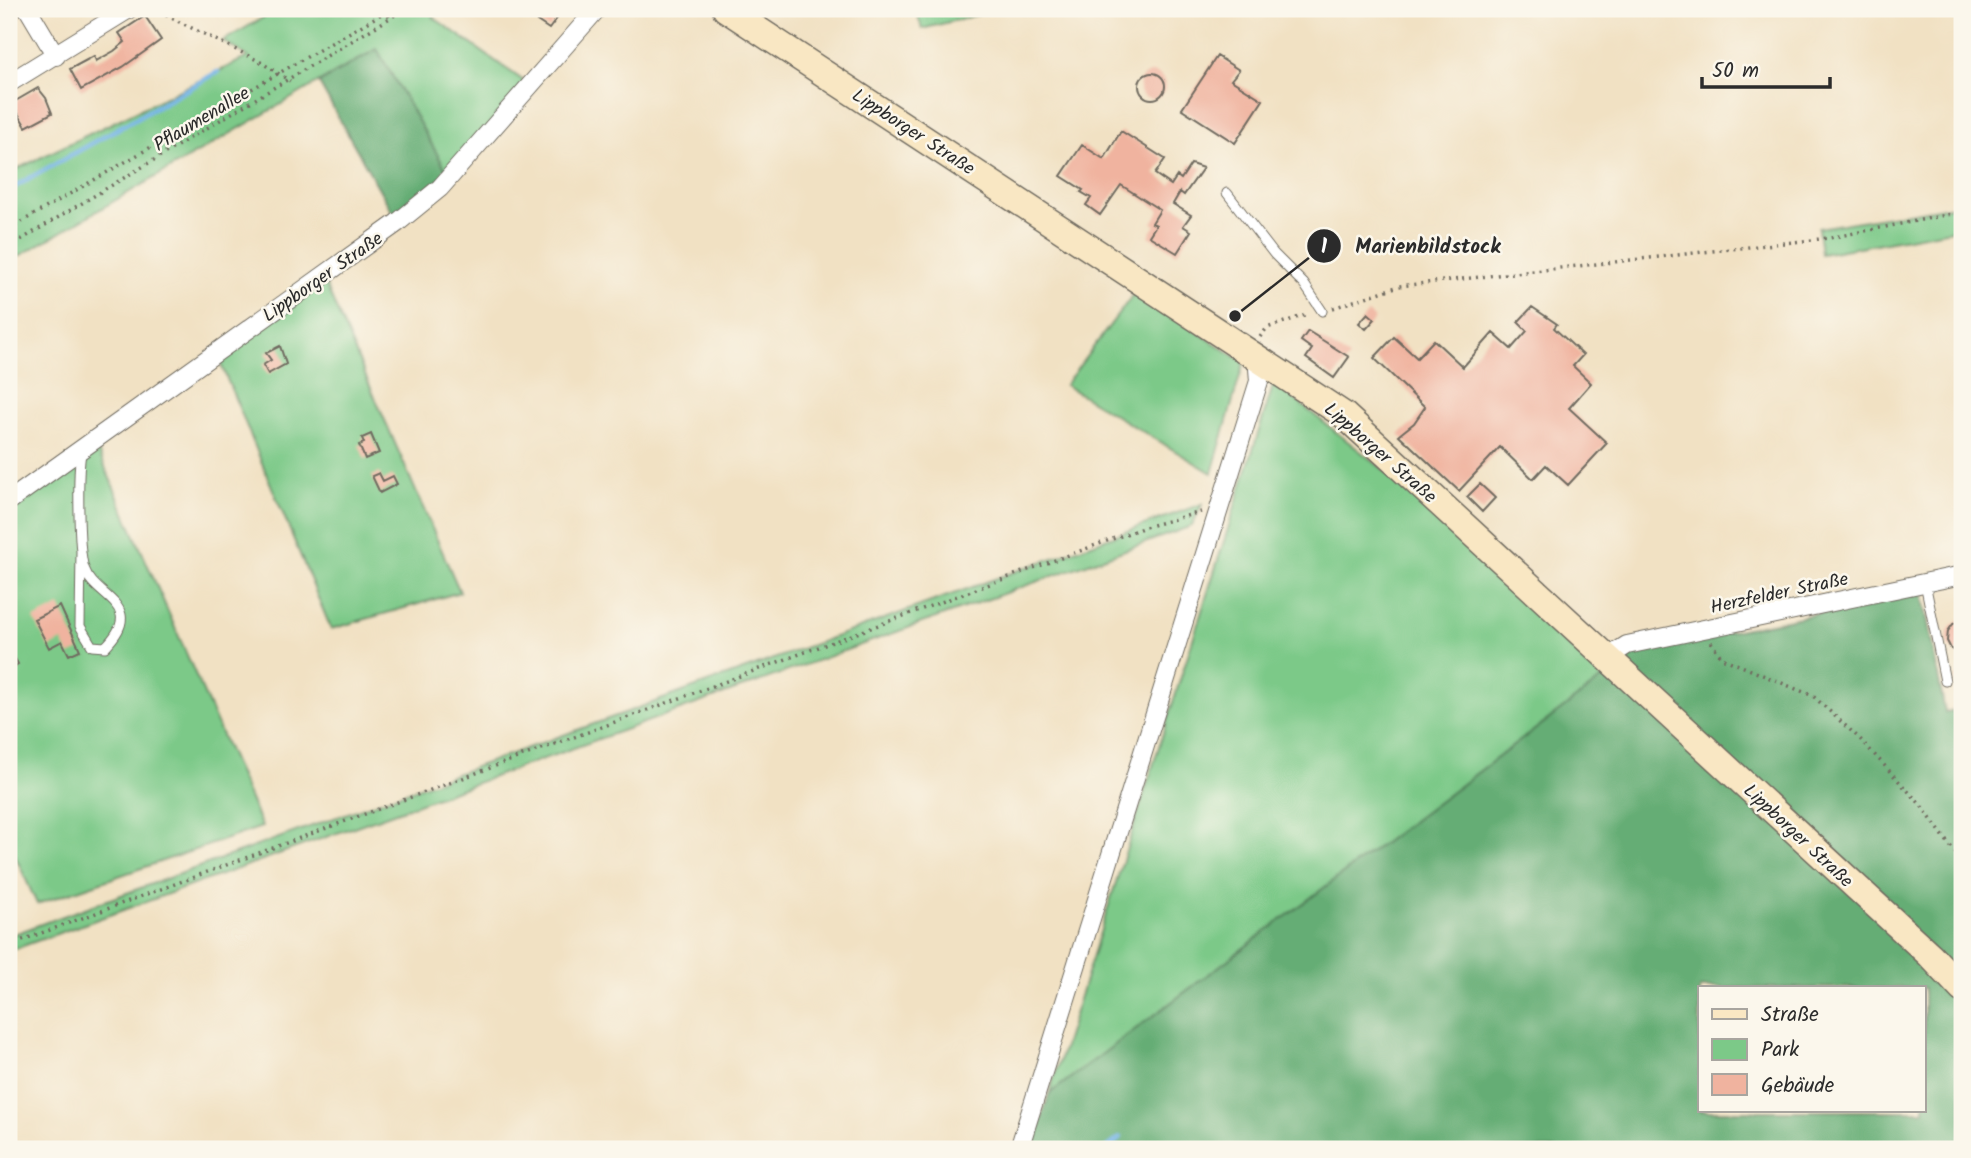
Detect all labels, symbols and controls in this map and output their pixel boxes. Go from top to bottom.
scale bar [1702,46,1829,90]
text: 50 m [1712,55,1759,88]
street label: Pflaumenallee [148,79,256,160]
street label: Lippborger Straße [845,82,981,184]
street label: Lippborger Straße [256,224,390,331]
callout: Marienbildstock [1306,225,1514,267]
text: 1 [1321,231,1328,264]
text: Marienbildstock [1355,231,1501,264]
street label: Lippborger Straße [1316,396,1443,512]
street label: Herzfelder Straße [1708,565,1852,623]
street label: Lippborger Straße [1736,777,1860,896]
legend [1698,986,1926,1112]
text: Straße [1761,999,1819,1032]
text: Park [1761,1034,1799,1067]
text: Gebäude [1761,1070,1835,1103]

